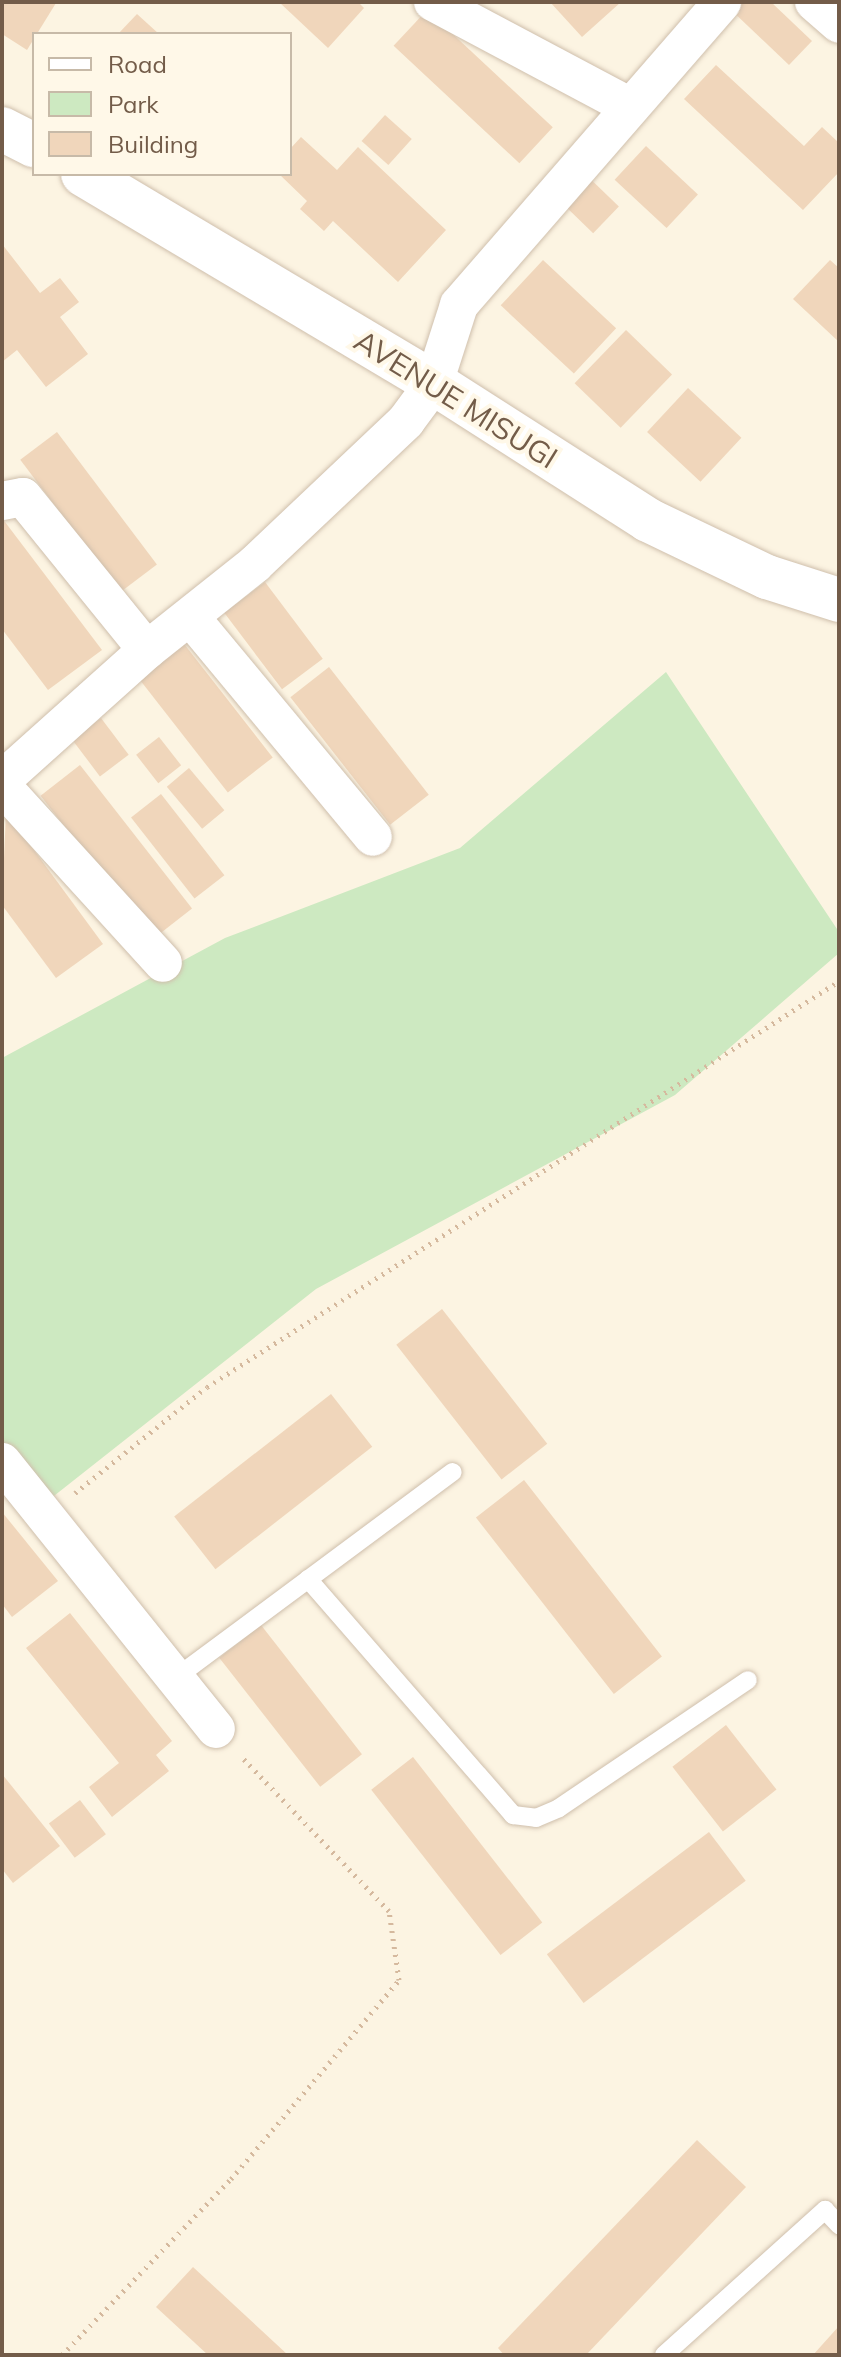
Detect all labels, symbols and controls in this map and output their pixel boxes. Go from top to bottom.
legend [32,32,292,176]
text: Road [108,49,167,79]
text: Park [108,89,159,119]
text: Building [108,129,198,159]
street label: AVENUE MISUGI [348,322,564,476]

